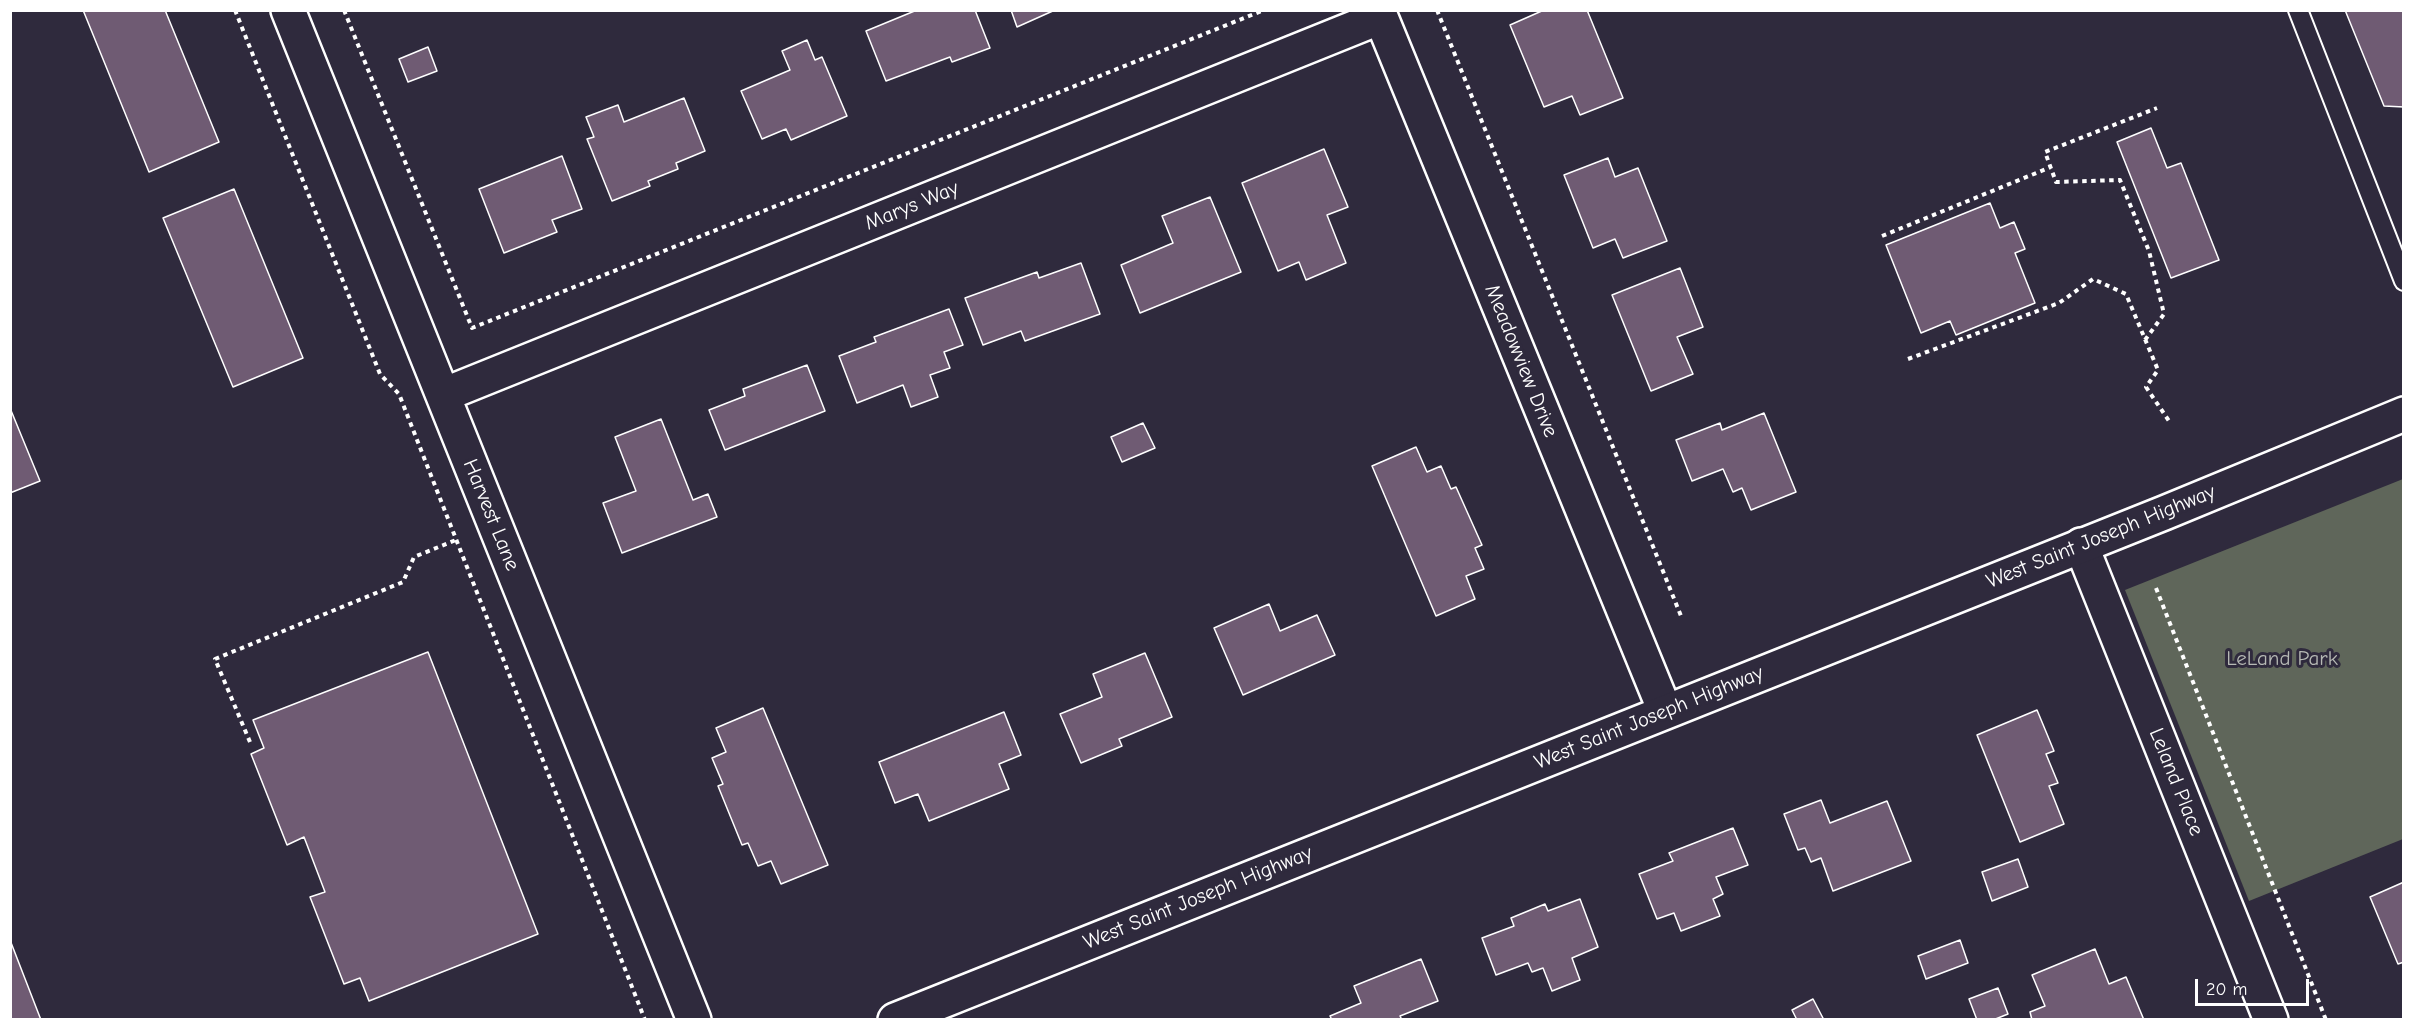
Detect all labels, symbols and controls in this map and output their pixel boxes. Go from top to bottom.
street label: Marys Way [861,176,963,236]
street label: Meadowview Drive [1479,281,1563,441]
street label: Harvest Lane [457,456,525,574]
street label: West Saint Joseph Highway [1983,479,2219,595]
park label: LeLand Park [2226,646,2338,672]
street label: West Saint Joseph Highway [1531,660,1767,776]
street label: Leland Place [2143,725,2209,839]
street label: West Saint Joseph Highway [1080,840,1316,956]
scale bar [2198,967,2312,1005]
text: 20 m [2206,979,2247,1000]

